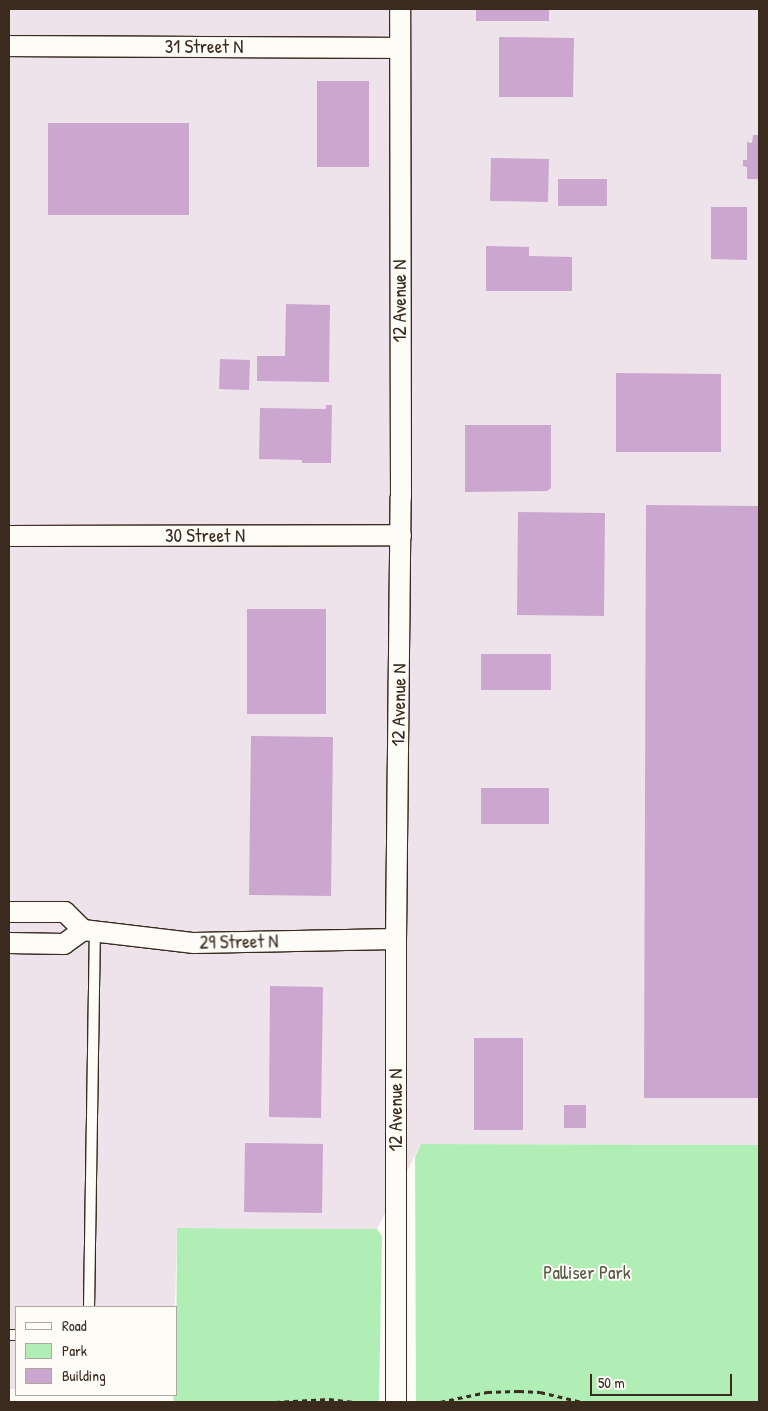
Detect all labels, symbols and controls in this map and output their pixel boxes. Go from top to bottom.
street label: 31 Street N [165,36,243,58]
street label: 12 Avenue N [389,260,411,342]
street label: 30 Street N [165,525,245,547]
street label: 12 Avenue N [387,663,411,747]
street label: 29 Street N [199,930,279,954]
street label: 12 Avenue N [385,1069,407,1151]
park label: Palliser Park [543,1262,631,1284]
legend [15,1306,178,1396]
text: Road [62,1315,87,1336]
text: Park [62,1340,87,1361]
scale bar [593,1364,736,1396]
text: Building [62,1365,106,1386]
text: 50 m [598,1372,625,1393]

